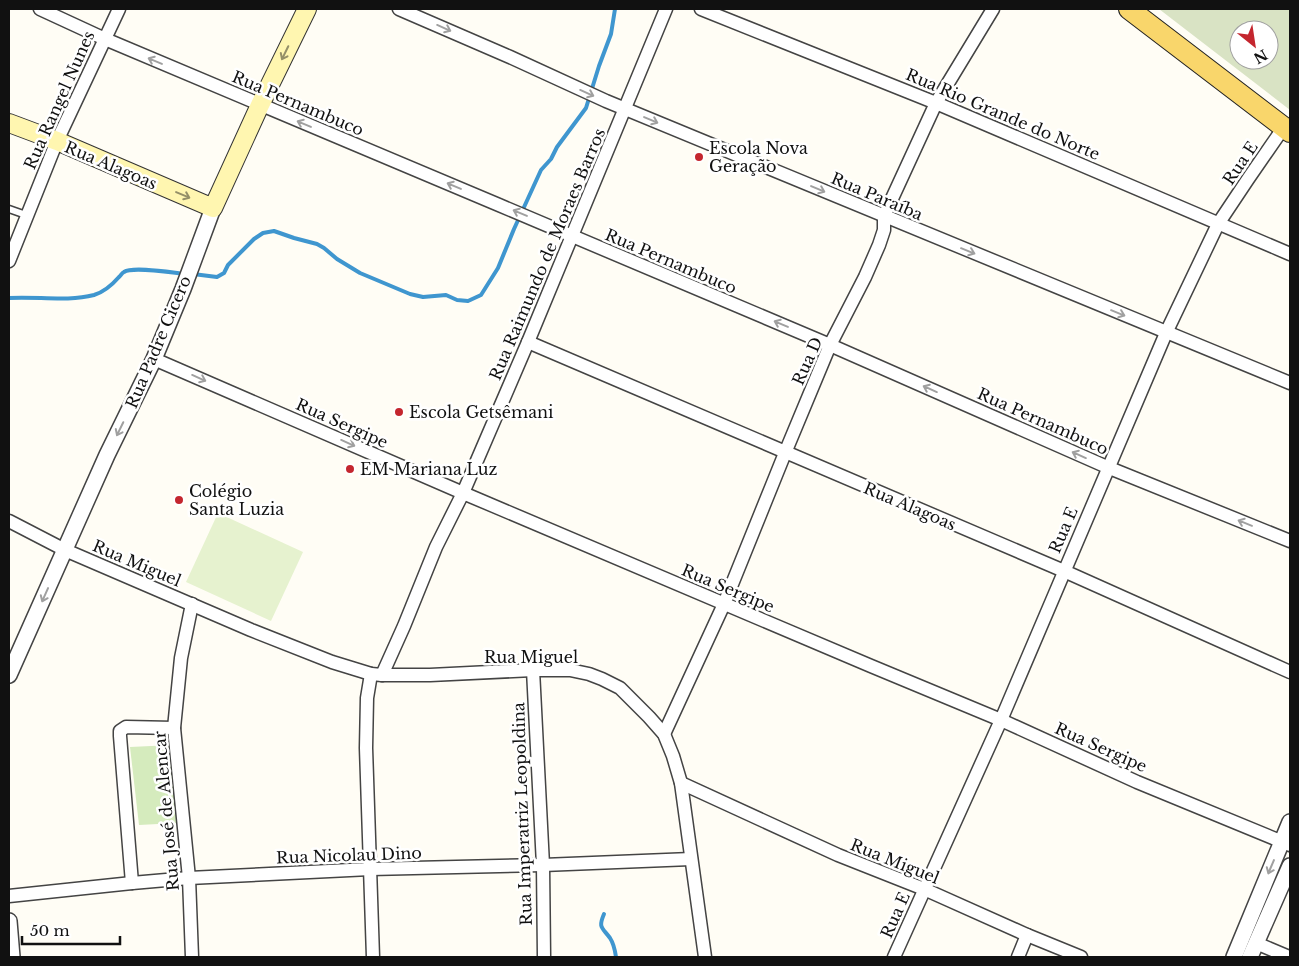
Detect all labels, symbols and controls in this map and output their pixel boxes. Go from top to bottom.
north arrow [1229,20,1279,70]
one-way arrow [436,23,451,33]
street label: Rua Rangel Nunes [19,28,99,172]
one-way arrow [280,45,289,60]
text: N [1250,45,1271,67]
one-way arrow [148,55,163,65]
street label: Rua Rio Grande do Norte [903,64,1103,164]
street label: Rua Pernambuco [229,66,367,140]
one-way arrow [579,89,594,99]
one-way arrow [644,116,659,125]
one-way arrow [297,118,312,128]
street label: Rua Raimundo de Moraes Barros [485,125,609,383]
street label: Rua Alagoas [62,137,160,193]
street label: Rua E [1218,137,1262,189]
place label: Escola Nova Geração [709,138,808,176]
marker: Escola Nova Geração [693,151,705,163]
street label: Rua Paraíba [828,168,926,224]
one-way arrow [447,181,463,190]
one-way arrow [810,184,825,194]
one-way arrow [175,191,190,200]
one-way arrow [513,208,528,218]
street label: Rua Pernambuco [602,224,740,298]
one-way arrow [960,247,975,256]
street label: Rua Padre Cicero [121,273,195,411]
one-way arrow [1110,309,1125,318]
one-way arrow [774,319,789,329]
street label: Rua D [788,334,826,388]
one-way arrow [191,374,206,384]
street label: Rua Pernambuco [974,383,1112,459]
one-way arrow [923,384,938,394]
street label: Rua Sergipe [293,394,391,452]
place label: Escola Getsêmani [409,402,554,422]
marker: Escola Getsêmani [393,406,405,418]
one-way arrow [115,421,124,436]
one-way arrow [340,439,355,449]
one-way arrow [1072,449,1087,459]
place label: EM Mariana Luz [360,459,498,479]
marker: EM Mariana Luz [344,463,356,475]
street label: Rua Alagoas [861,478,959,534]
place label: Colégio Santa Luzia [189,481,284,519]
marker: Colégio Santa Luzia [173,494,185,506]
street label: Rua E [1044,504,1082,556]
one-way arrow [1238,518,1253,527]
street label: Rua Miguel [90,535,184,591]
street label: Rua Sergipe [679,559,777,617]
one-way arrow [40,587,50,602]
street label: Rua Miguel [484,647,578,667]
street label: Rua Imperatriz Leopoldina [508,702,536,926]
street label: Rua Sergipe [1052,718,1150,776]
street label: Rua José de Alencar [149,730,183,892]
street label: Rua Miguel [848,834,942,888]
street label: Rua Nicolau Dino [276,842,422,868]
one-way arrow [1266,859,1276,874]
street label: Rua E [876,889,914,941]
scale bar [22,914,120,946]
text: 50 m [30,921,70,940]

